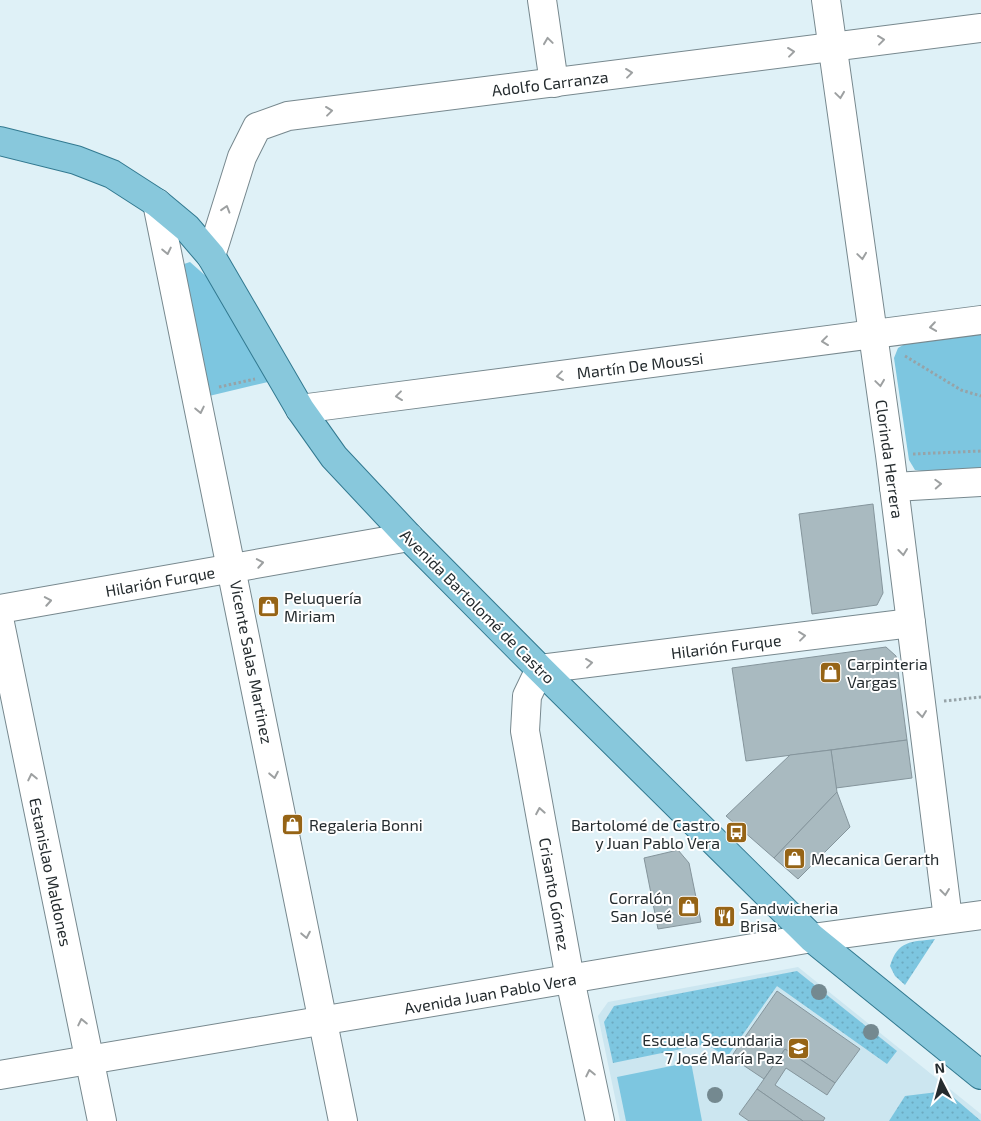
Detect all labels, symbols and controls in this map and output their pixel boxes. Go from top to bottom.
one-way arrow [877,36,885,46]
one-way arrow [543,37,554,45]
one-way arrow [787,47,795,58]
street label: Adolfo Carranza [491,66,609,100]
one-way arrow [626,68,634,79]
one-way arrow [834,90,844,99]
one-way arrow [326,106,334,117]
one-way arrow [220,205,230,214]
one-way arrow [162,247,172,255]
one-way arrow [856,252,867,260]
one-way arrow [928,321,937,331]
one-way arrow [821,335,829,346]
street label: Martín De Moussi [576,348,704,382]
one-way arrow [555,370,564,380]
one-way arrow [874,379,885,387]
one-way arrow [394,391,403,401]
street label: Clorinda Herrera [872,398,908,520]
one-way arrow [195,406,205,415]
one-way arrow [934,479,942,490]
street label: Avenida Bartolomé de Castro [397,525,559,687]
one-way arrow [897,548,907,557]
one-way arrow [255,559,264,569]
street label: Hilarión Furque [104,562,216,600]
street label: Vicente Salas Martinez [227,579,277,745]
place label: Peluquería Miriam [284,588,362,625]
shop icon: Peluquería Miriam [256,594,280,618]
one-way arrow [44,596,52,606]
street label: Hilarión Furque [670,630,782,662]
one-way arrow [798,632,806,642]
place label: Carpinteria Vargas [847,654,928,691]
one-way arrow [585,658,593,669]
shop icon: Carpinteria Vargas [819,660,843,684]
one-way arrow [917,709,927,718]
one-way arrow [269,771,279,780]
one-way arrow [27,773,37,781]
street label: Estanislao Maldones [26,796,76,948]
one-way arrow [535,806,545,815]
shop icon: Regaleria Bonni [281,812,305,836]
place label: Regaleria Bonni [309,815,423,834]
place label: Bartolomé de Castro y Juan Pablo Vera [571,815,720,852]
bus stop icon: Bartolomé de Castro y Juan Pablo Vera [724,821,748,845]
street label: Crisanto Gómez [536,836,574,952]
shop icon: Mecanica Gerarth [783,846,807,870]
place label: Mecanica Gerarth [811,849,939,868]
place label: Corralón San José [609,888,672,925]
one-way arrow [939,889,950,897]
shop icon: Corralón San José [676,894,700,918]
place label: Sandwicheria Brisa [740,898,838,935]
restaurant icon: Sandwicheria Brisa [712,904,736,928]
one-way arrow [300,930,311,939]
street label: Avenida Juan Pablo Vera [402,968,578,1018]
one-way arrow [77,1017,87,1026]
place label: Escuela Secundaria 7 José María Paz [642,1030,783,1067]
school or university icon: Escuela Secundaria 7 José María Paz [787,1036,811,1060]
north arrow [916,1056,966,1106]
text: N [934,1059,946,1077]
one-way arrow [585,1069,596,1078]

